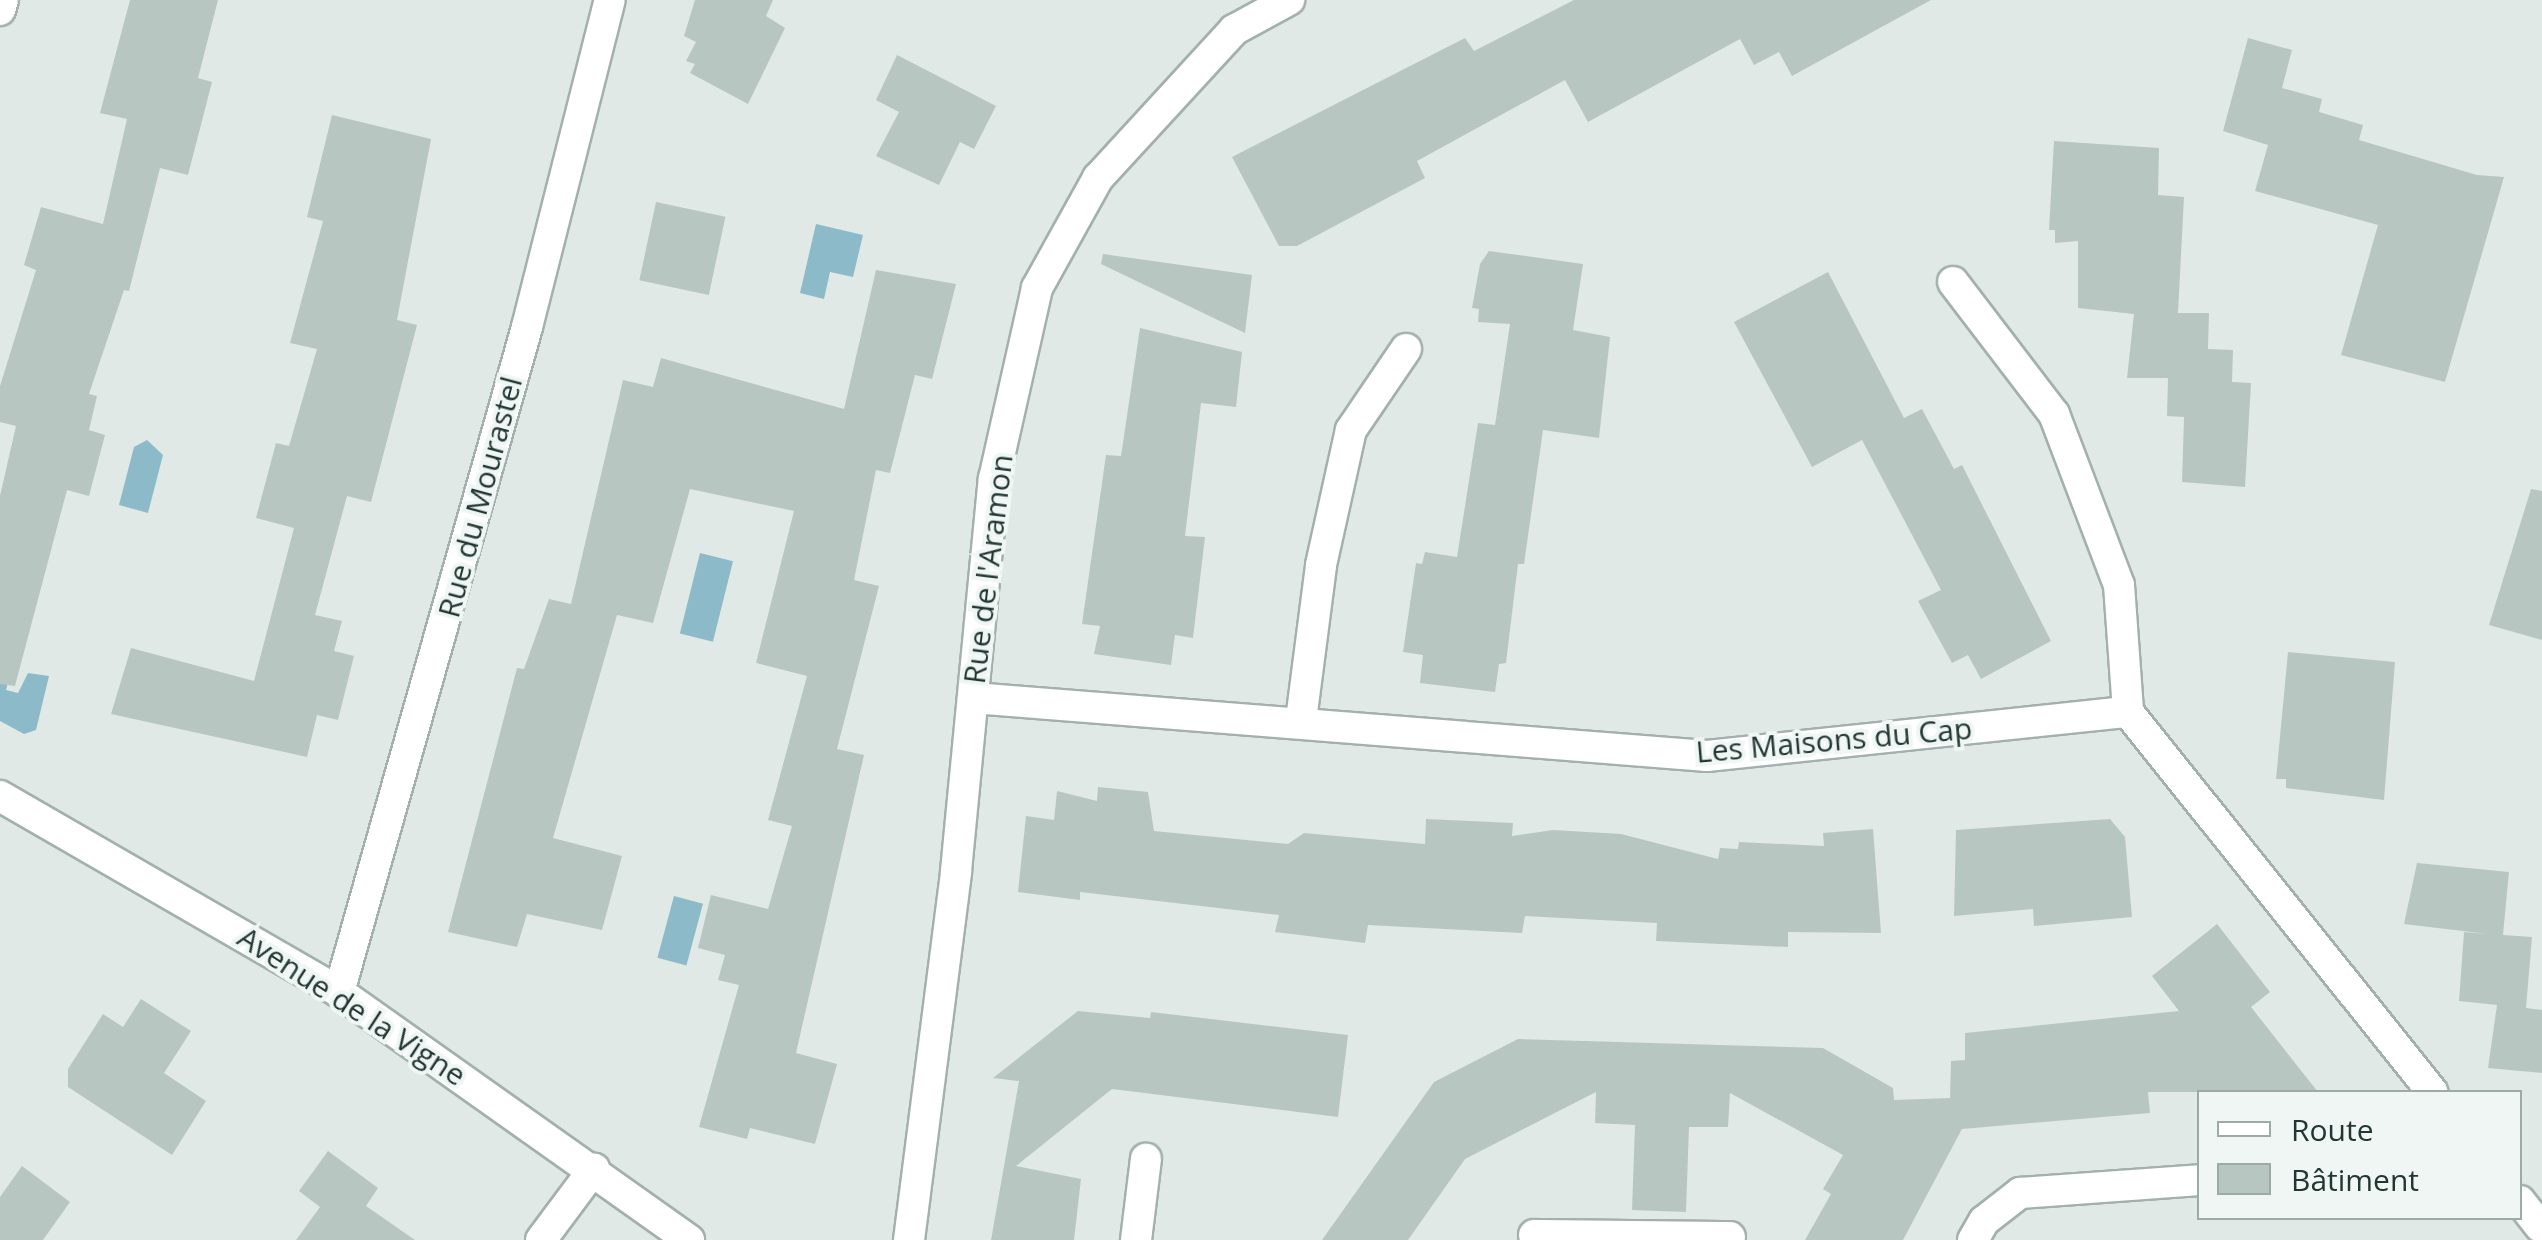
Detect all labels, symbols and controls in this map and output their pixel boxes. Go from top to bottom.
street label: Rue du Mourastel [431,373,529,621]
street label: Rue de l'Aramon [956,452,1020,686]
street label: Les Maisons du Cap [1694,710,1974,770]
street label: Avenue de la Vigne [231,919,473,1093]
legend [2197,1090,2522,1220]
text: Route [2291,1109,2374,1150]
text: Bâtiment [2291,1159,2419,1200]

